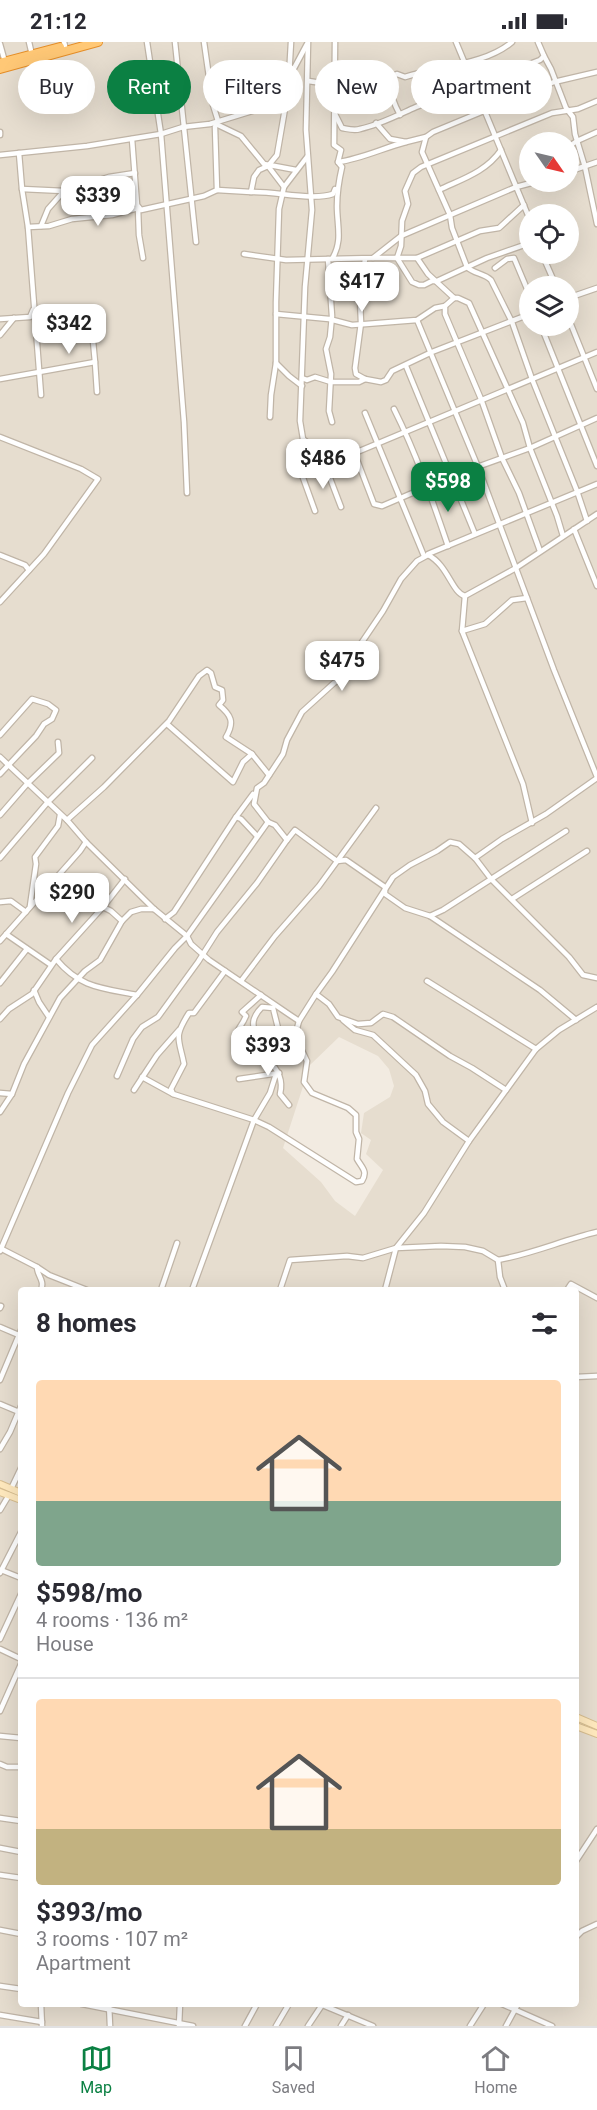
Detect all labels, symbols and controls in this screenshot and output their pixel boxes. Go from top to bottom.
text: 21:12 [30,9,87,34]
chip: Buy [18,60,95,114]
chip: Rent [107,60,191,114]
chip: Filters [203,60,303,114]
chip: New [315,60,399,114]
chip: Apartment [411,60,552,114]
north arrow [519,132,579,192]
map controls [519,132,579,336]
pin: $339 [62,176,134,227]
text: $339 [75,183,121,207]
button: locate [519,204,579,264]
pin: $417 [326,262,398,313]
text: $417 [339,269,385,293]
button: layers [519,276,579,336]
pin: $342 [33,304,105,355]
text: $342 [46,311,92,335]
pin: $486 [287,439,359,490]
text: $486 [300,446,346,470]
pin: $598 [412,462,484,513]
text: $598 [425,469,471,493]
pin: $475 [306,641,378,692]
text: $475 [319,648,365,672]
pin: $290 [36,873,108,924]
text: $290 [49,880,95,904]
pin: $393 [232,1026,304,1077]
text: $393 [245,1033,291,1057]
icon: filters [528,1307,561,1340]
text: 8 homes [36,1308,137,1338]
icon: home [245,1419,353,1527]
text: $598/mo [36,1578,143,1608]
text: 4 rooms · 136 m² [36,1608,188,1632]
text: House [36,1632,94,1656]
icon: home [245,1738,353,1846]
text: $393/mo [36,1897,143,1927]
text: 3 rooms · 107 m² [36,1927,188,1951]
text: Apartment [36,1951,131,1975]
tab: Map [80,2042,113,2097]
tab: Saved [272,2042,315,2097]
tab: Home [474,2042,517,2097]

